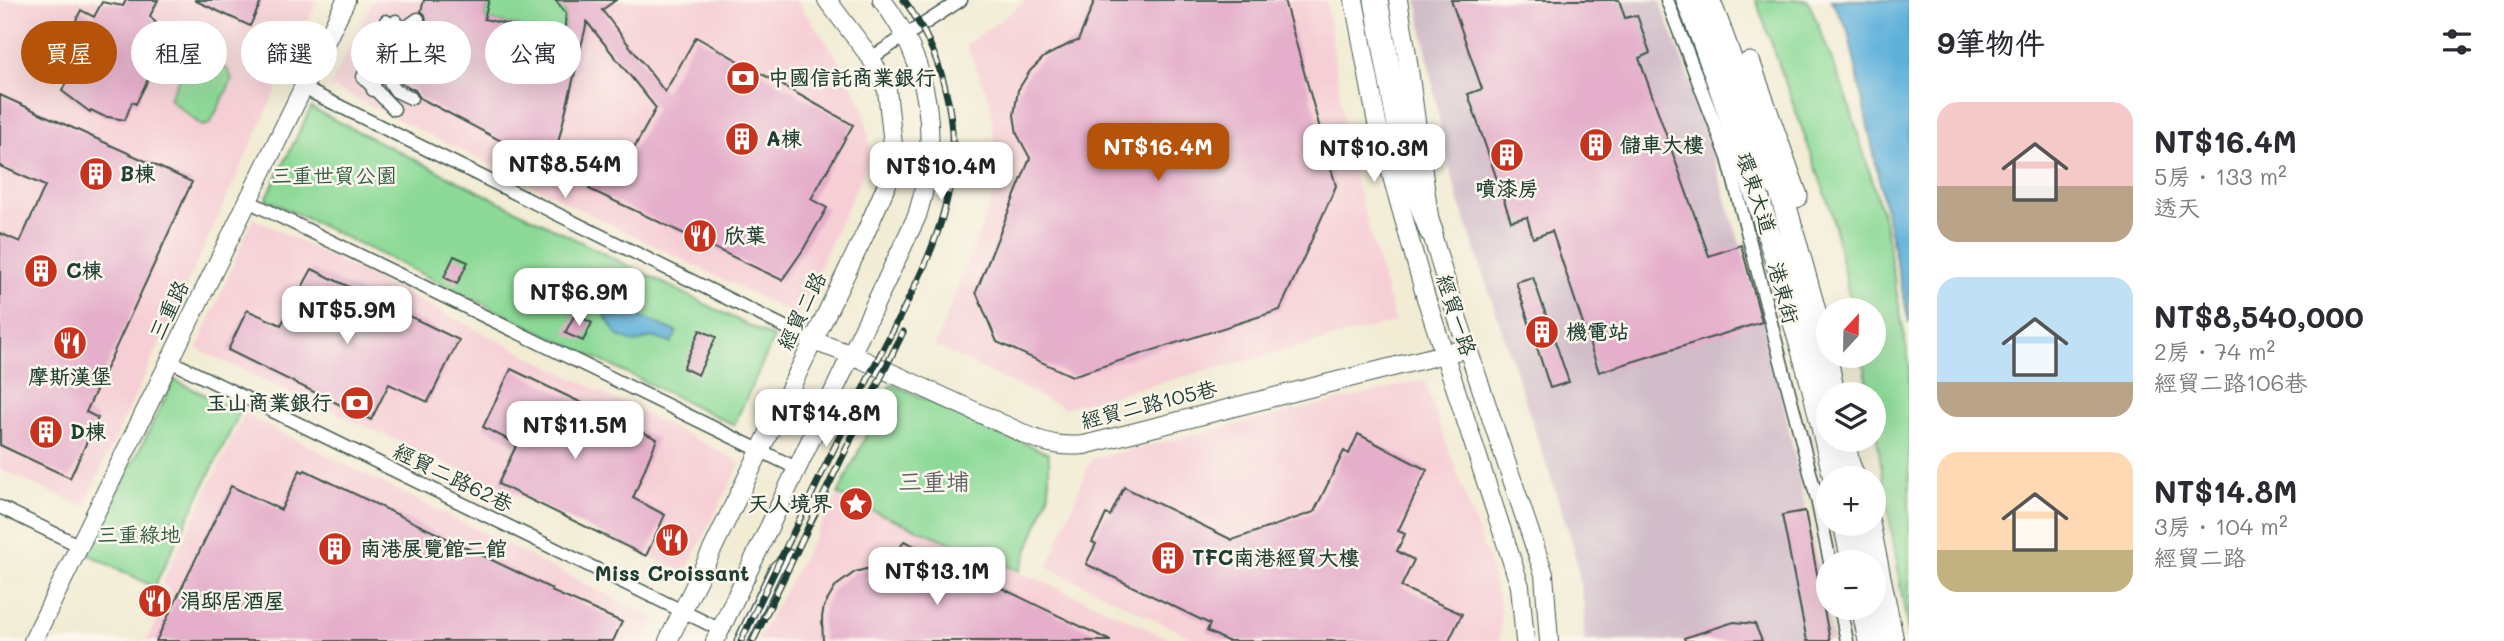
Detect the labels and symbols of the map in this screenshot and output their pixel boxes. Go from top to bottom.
bank icon: 中國信託商業銀行 [724,59,762,97]
place label: 中國信託商業銀行 [768,63,936,90]
building icon: A棟 [723,120,761,158]
place label: A棟 [766,124,803,151]
pin: NT$16.4M [1086,124,1230,183]
pin: NT$10.3M [1302,124,1446,184]
building icon: 儲車大樓 [1577,126,1615,164]
place label: 儲車大樓 [1620,130,1704,157]
building icon: 噴漆房 [1488,136,1526,174]
pin: NT$8.54M [493,140,637,200]
pin: NT$10.4M [869,142,1013,202]
street label: 環東大道 [1732,148,1783,237]
building icon: B棟 [77,155,115,193]
place label: B棟 [120,159,156,186]
park label: 三重世貿公園 [271,161,397,188]
place label: 噴漆房 [1476,174,1539,201]
restaurant icon: 欣葉 [681,217,719,255]
place label: 欣葉 [724,221,766,248]
building icon: C棟 [22,252,60,290]
place label: C棟 [66,256,104,283]
street label: 港東街 [1763,259,1806,327]
street label: 經貿二路 [770,267,831,354]
pin: NT$6.9M [514,268,644,328]
street label: 經貿一路 [1432,270,1483,359]
street label: 三重路 [142,275,194,344]
pin: NT$5.9M [282,286,412,346]
north arrow [1816,298,1886,368]
building icon: 機電站 [1523,313,1561,351]
place label: 機電站 [1566,317,1629,344]
restaurant icon: 摩斯漢堡 [51,324,89,362]
place label: 摩斯漢堡 [28,362,112,389]
street label: 經貿二路105巷 [1078,374,1220,434]
bank icon: 玉山商業銀行 [338,384,376,422]
place label: 玉山商業銀行 [206,388,332,415]
pin: NT$14.8M [754,390,898,449]
pin: NT$11.5M [503,402,647,461]
building icon: D棟 [27,413,65,451]
place label: D棟 [70,417,107,444]
street label: 經貿二路62巷 [390,436,518,517]
district label: 三重埔 [898,465,970,496]
place icon: 天人境界 [837,485,875,523]
place label: 天人境界 [748,489,832,516]
park label: 三重綠地 [97,520,181,547]
restaurant icon: Miss Croissant [653,521,691,559]
building icon: 南港展覽館二館 [316,530,354,568]
place label: 南港展覽館二館 [360,534,507,561]
building icon: TFC南港經貿大樓 [1149,539,1187,577]
place label: TFC南港經貿大樓 [1192,543,1359,570]
pin: NT$13.1M [865,548,1009,607]
place label: Miss Croissant [595,559,749,586]
restaurant icon: 涓邸居酒屋 [136,582,174,620]
place label: 涓邸居酒屋 [180,586,285,613]

